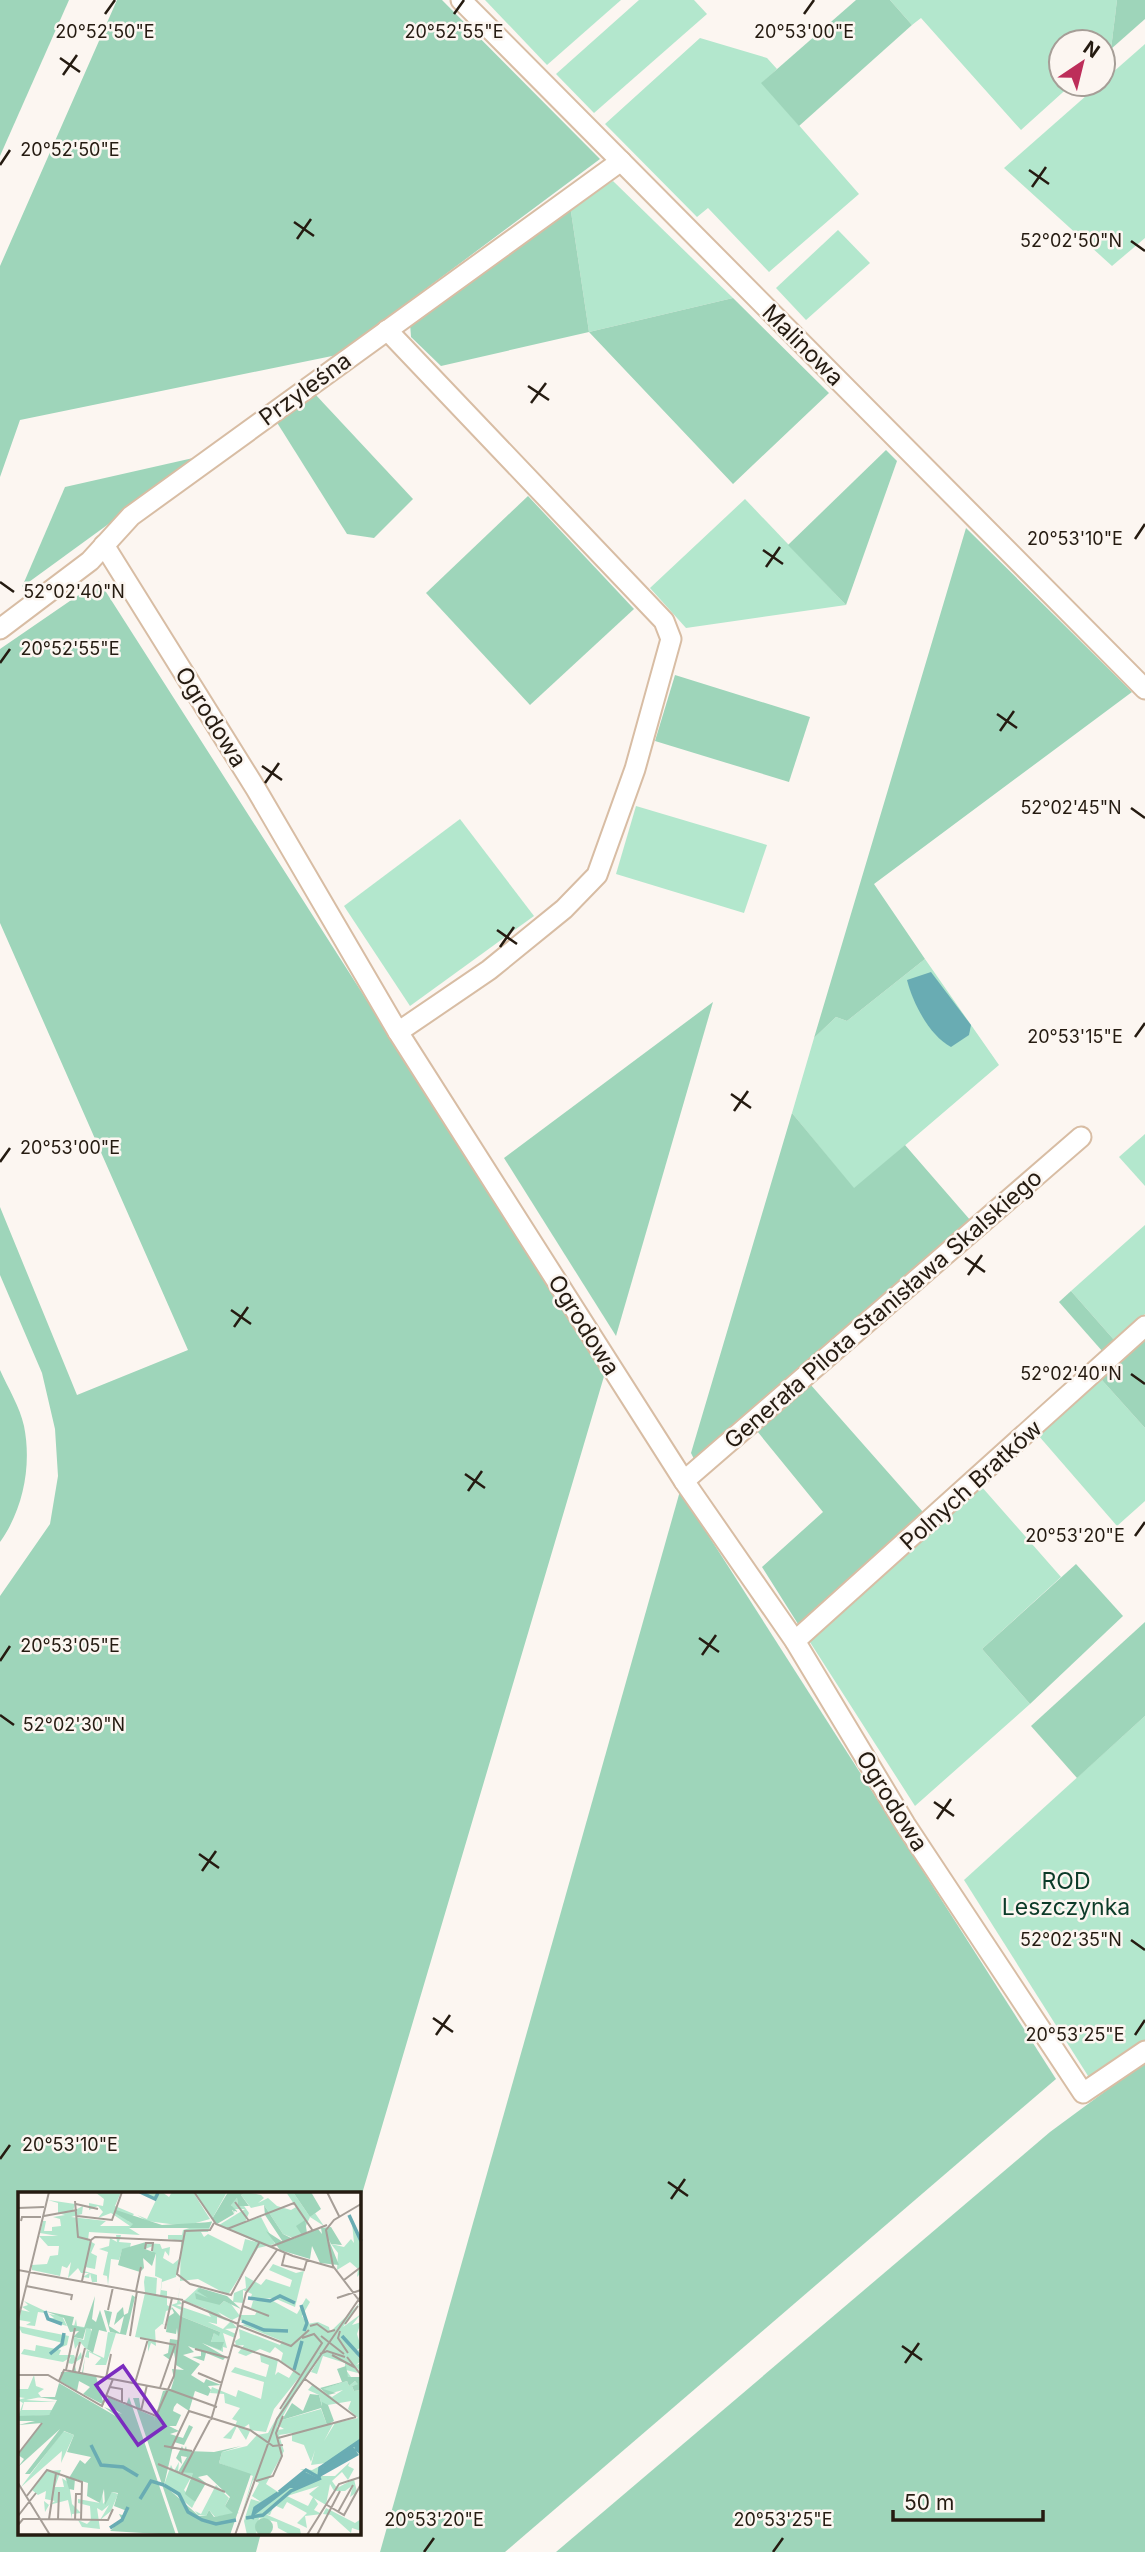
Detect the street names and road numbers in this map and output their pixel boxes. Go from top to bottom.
street label: Malinowa [756,298,850,392]
street label: Przyleśna [254,346,356,432]
street label: Ogrodowa [169,662,253,772]
street label: Generała Pilota Stanisława Skalskiego [719,1163,1047,1455]
street label: Ogrodowa [542,1270,626,1380]
street label: Polnych Bratków [894,1414,1048,1556]
street label: Ogrodowa [850,1746,934,1856]

